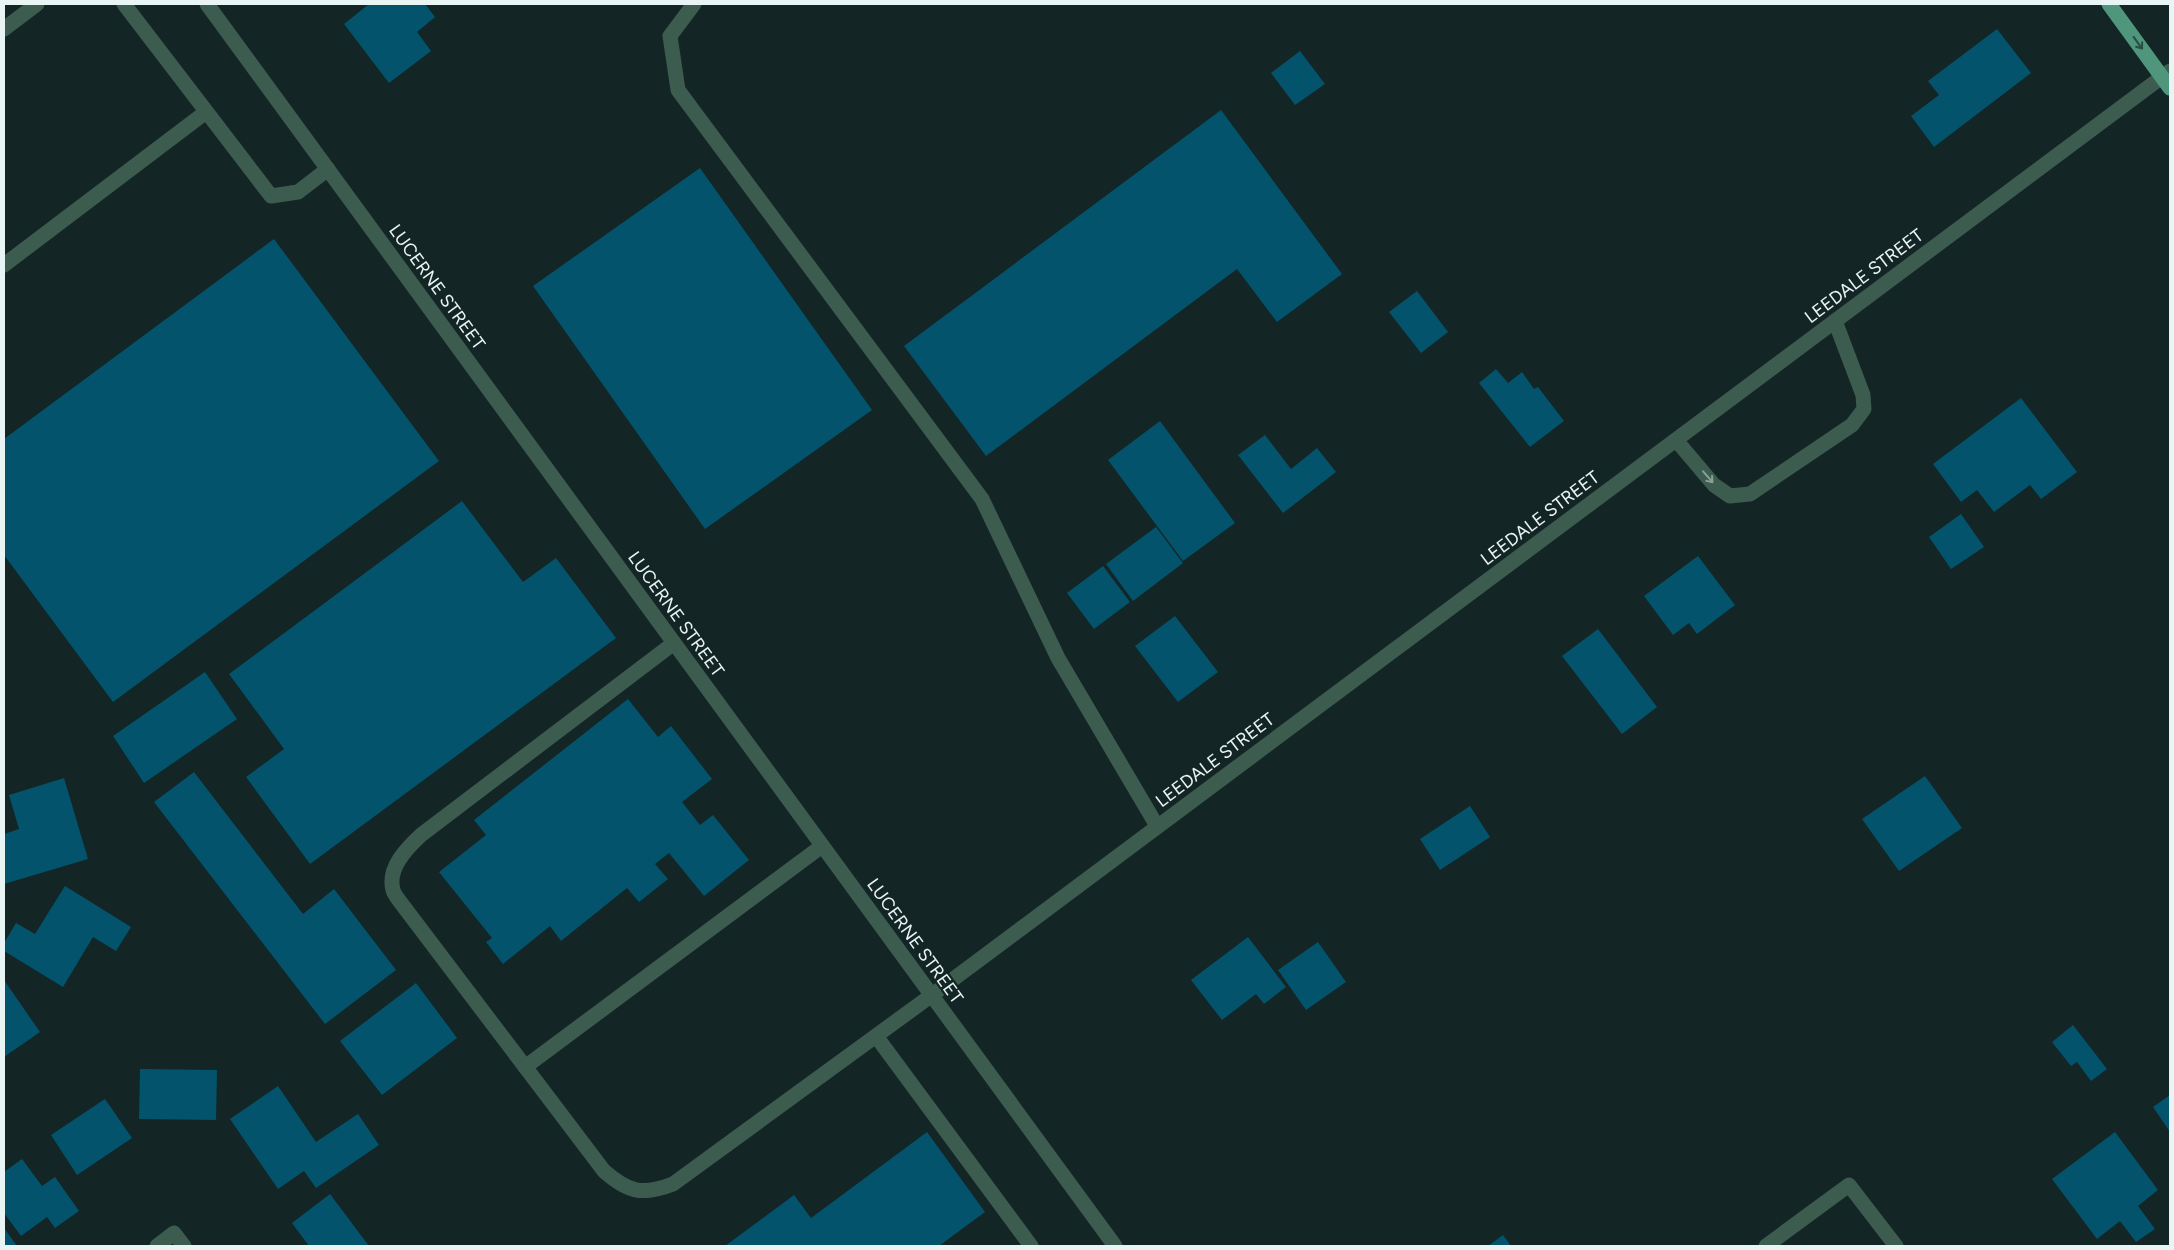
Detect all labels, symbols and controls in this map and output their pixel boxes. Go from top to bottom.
one-way arrow [2133,36,2143,50]
street label: LUCERNE STREET [384,220,490,354]
street label: LEEDALE STREET [1800,224,1928,328]
street label: LEEDALE STREET [1476,466,1604,570]
one-way arrow [1702,470,1713,483]
street label: LUCERNE STREET [623,547,729,681]
street label: LEEDALE STREET [1151,708,1279,812]
street label: LUCERNE STREET [862,874,968,1008]

